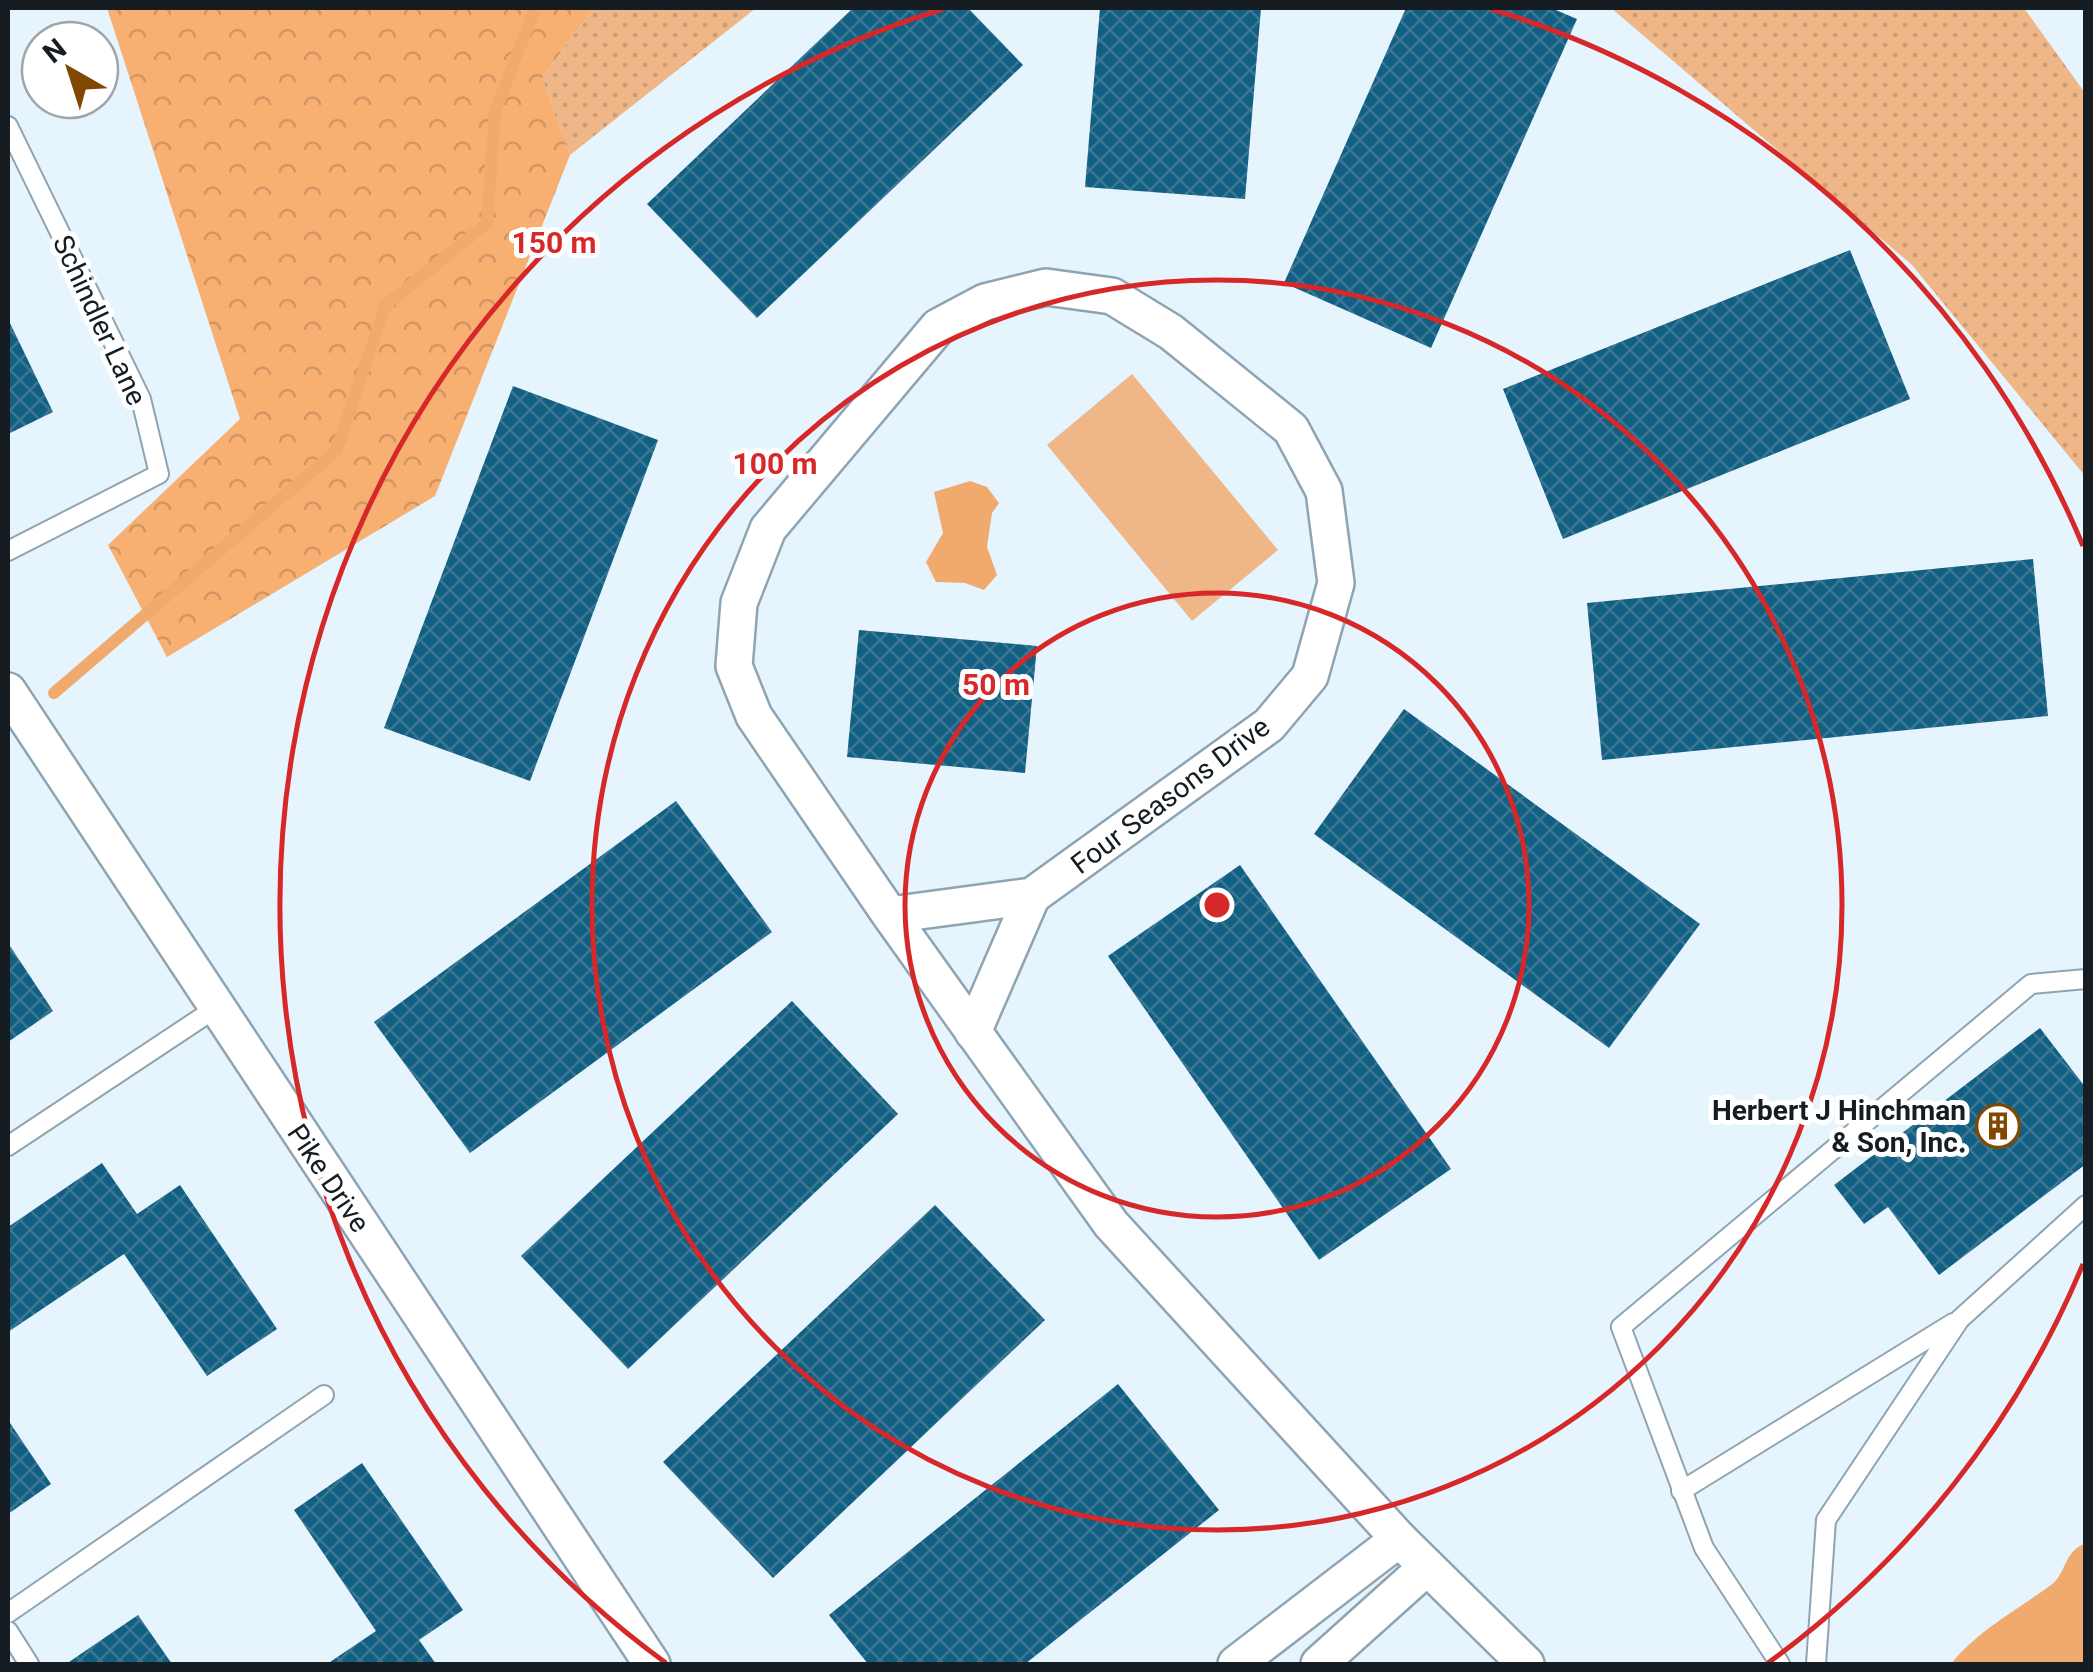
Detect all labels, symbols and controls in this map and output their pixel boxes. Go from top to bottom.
north arrow [20,20,120,120]
text: N [37,32,73,70]
text: 150 m [511,225,597,260]
street label: Schindler Lane [46,230,153,410]
text: 100 m [732,446,818,481]
text: 50 m [962,667,1030,702]
street label: Four Seasons Drive [1065,710,1276,881]
centre of rings [1199,887,1235,923]
place label: Herbert J Hinchman & Son, Inc. [1712,1094,1966,1159]
building icon: Herbert J Hinchman & Son, Inc. [1975,1103,2021,1149]
street label: Pike Drive [280,1118,377,1239]

